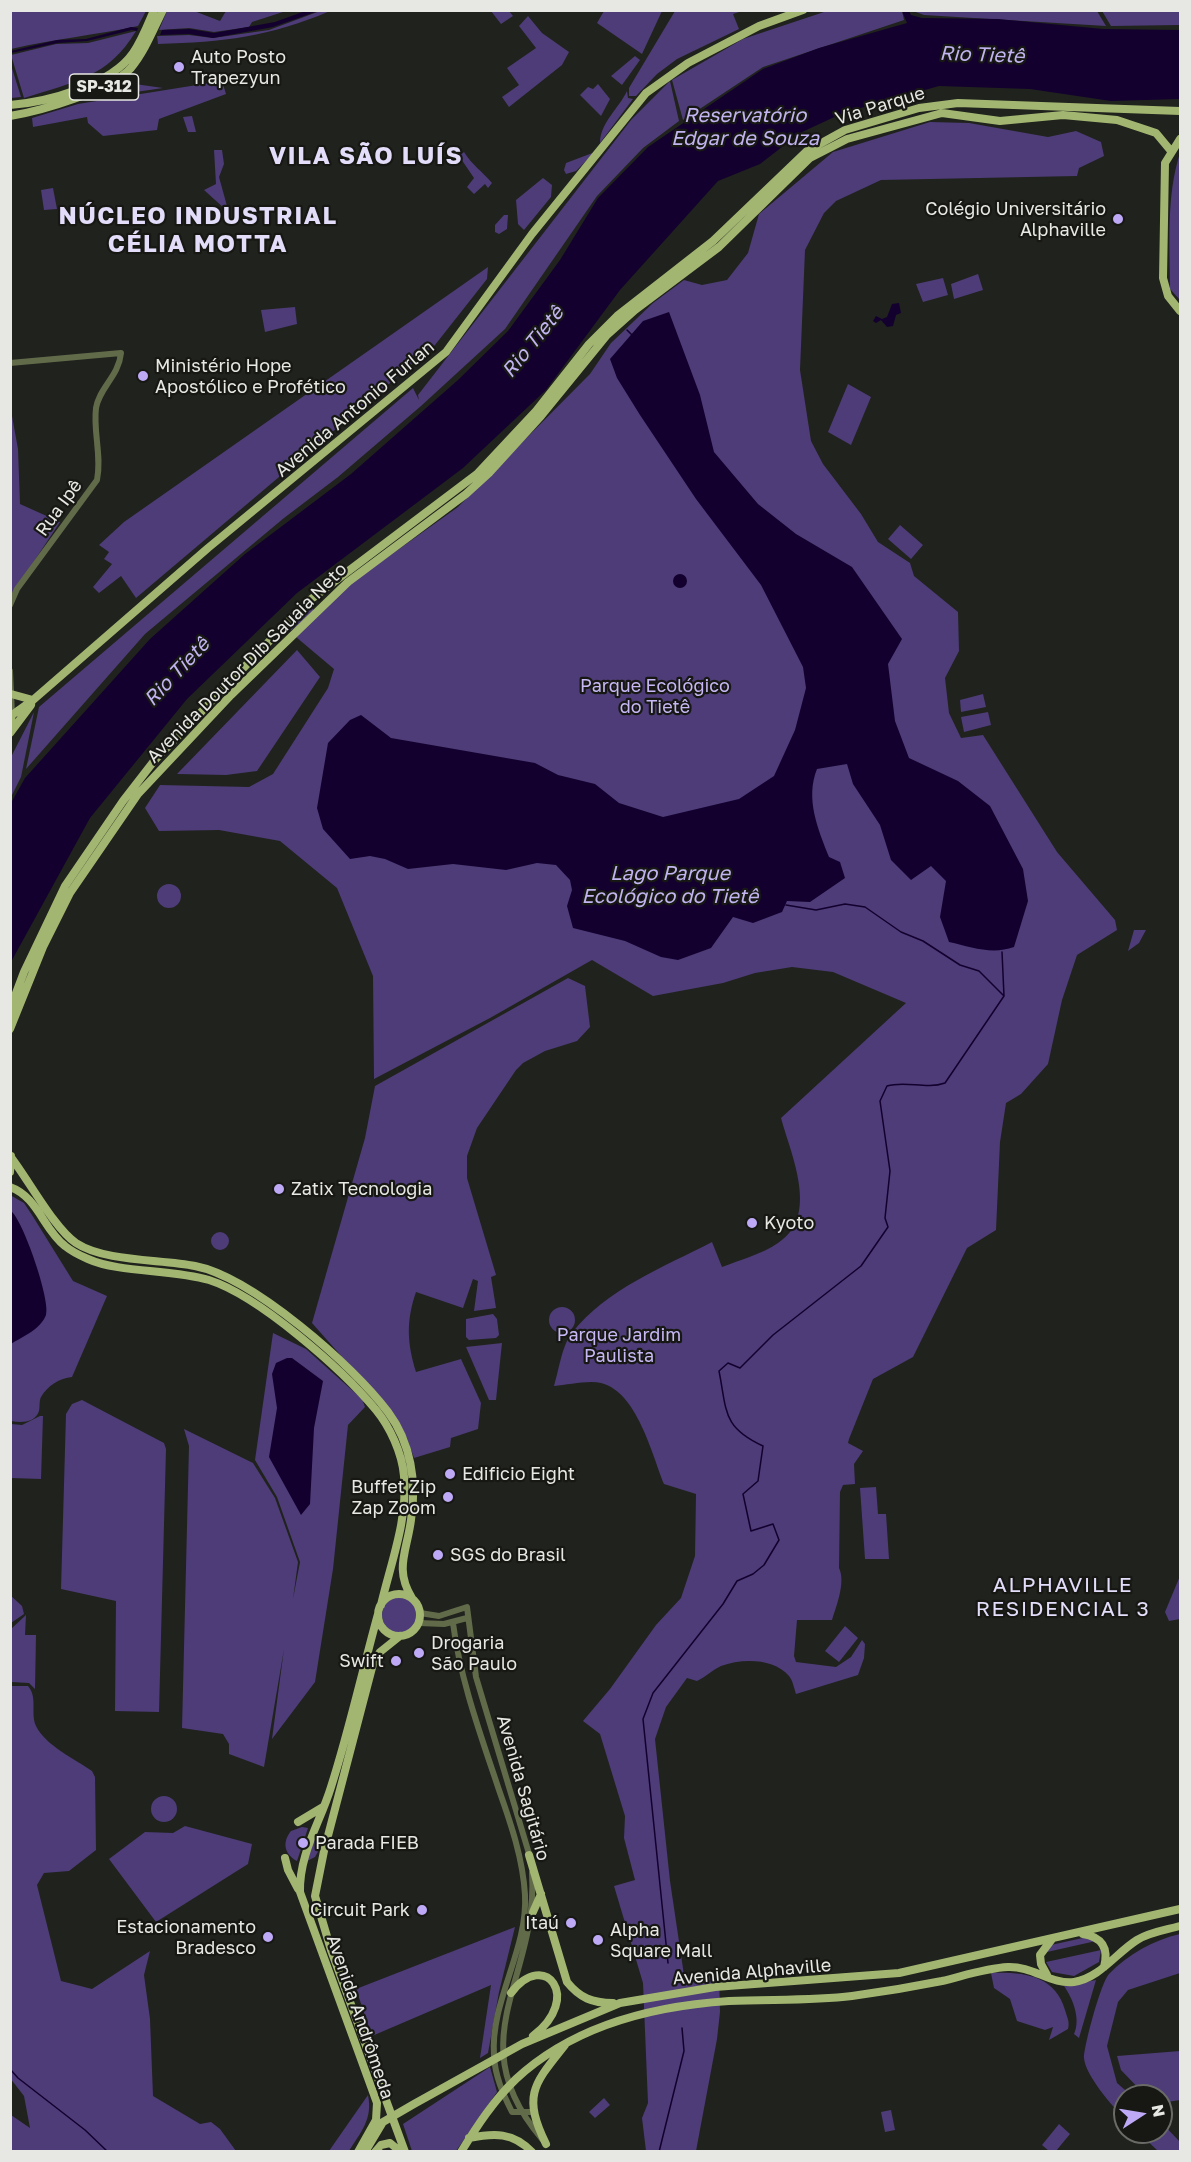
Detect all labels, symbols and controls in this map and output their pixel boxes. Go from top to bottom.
water label: Rio Tietê [939,42,1025,68]
place label: Auto Posto Trapezyun [191,46,286,88]
marker: Auto Posto Trapezyun [172,60,186,74]
road number: SP-312 [70,74,138,100]
street label: Via Parque [833,82,927,130]
water label: Reservatório Edgar de Souza [671,104,819,151]
district label: VILA SÃO LUÍS [269,142,463,170]
place label: Colégio Universitário Alphaville [925,198,1106,240]
district label: NÚCLEO INDUSTRIAL CÉLIA MOTTA [58,202,338,258]
marker: Colégio Universitário Alphaville [1111,212,1125,226]
water label: Rio Tietê [497,301,569,383]
street label: Avenida Antonio Furlan [271,336,439,482]
place label: Ministério Hope Apostólico e Profético [155,355,346,398]
marker: Ministério Hope Apostólico e Profético [136,369,150,383]
street label: Rua Ipê [31,476,87,540]
street label: Avenida Doutor Dib Sauaia Neto [143,559,351,767]
water label: Rio Tietê [139,633,215,711]
park label: Parque Ecológico do Tietê [580,675,730,718]
water label: Lago Parque Ecológico do Tietê [582,862,758,909]
place label: Zatix Tecnologia [291,1178,432,1200]
marker: Zatix Tecnologia [272,1182,286,1196]
place label: Kyoto [764,1212,814,1234]
marker: Kyoto [745,1216,759,1230]
park label: Parque Jardim Paulista [557,1324,681,1366]
place label: Edificio Eight [462,1463,575,1485]
marker: Edificio Eight [443,1467,457,1481]
place label: Buffet Zip Zap Zoom [351,1476,436,1518]
marker: Buffet Zip Zap Zoom [441,1490,455,1504]
place label: SGS do Brasil [450,1544,566,1566]
marker: SGS do Brasil [431,1548,445,1562]
district label: ALPHAVILLE RESIDENCIAL 3 [976,1572,1150,1622]
place label: Drogaria São Paulo [431,1632,517,1674]
marker: Drogaria São Paulo [412,1646,426,1660]
place label: Swift [339,1650,384,1672]
marker: Swift [389,1654,403,1668]
street label: Avenida Sagitário [492,1713,554,1863]
place label: Parada FIEB [315,1832,419,1854]
marker: Parada FIEB [296,1836,310,1850]
place label: Circuit Park [310,1899,410,1921]
marker: Circuit Park [415,1903,429,1917]
place label: Itaú [525,1912,559,1934]
place label: Estacionamento Bradesco [116,1916,256,1958]
marker: Itaú [564,1916,578,1930]
place label: Alpha Square Mall [610,1919,713,1962]
marker: Estacionamento Bradesco [261,1930,275,1944]
street label: Avenida Andrômeda [322,1932,398,2102]
marker: Alpha Square Mall [591,1933,605,1947]
street label: Avenida Alphaville [672,1954,832,1990]
north arrow [1113,2084,1173,2144]
text: N [1148,2103,1170,2119]

